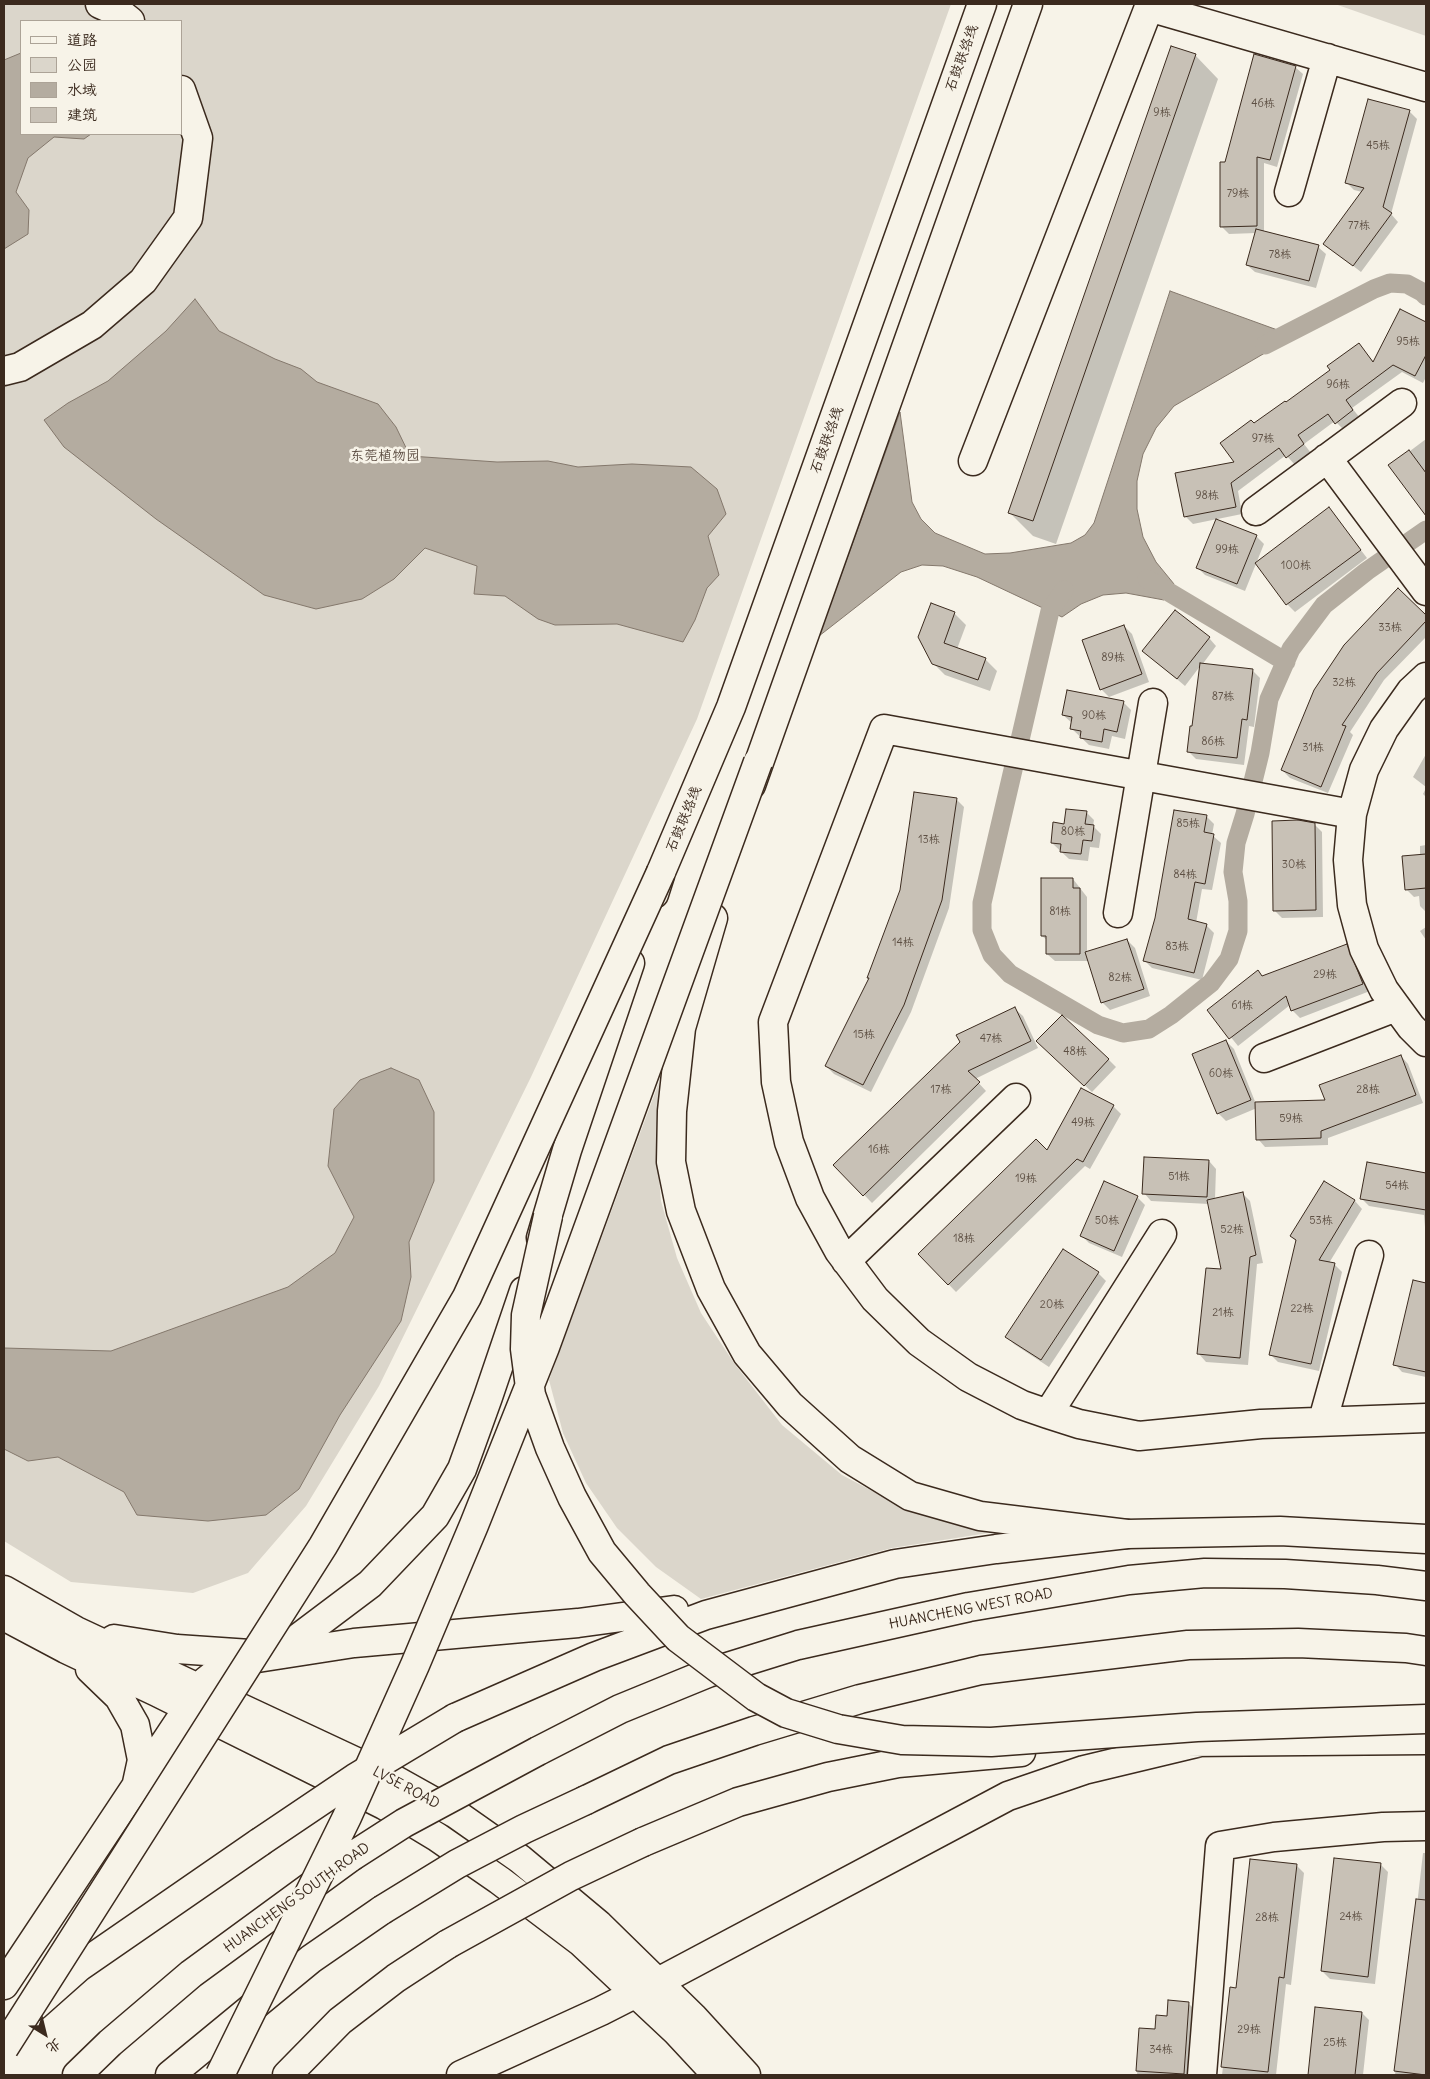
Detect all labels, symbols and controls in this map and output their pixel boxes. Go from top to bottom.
legend [20,20,182,135]
street label: 石鼓联络线 [942,22,982,94]
text: 道路 [67,30,97,49]
text: 公园 [67,55,97,74]
text: 水域 [67,80,97,99]
house number: 46栋 [1251,97,1275,111]
text: 建筑 [67,105,97,124]
house number: 9栋 [1153,106,1171,120]
house number: 45栋 [1366,139,1390,153]
house number: 79栋 [1227,187,1249,201]
house number: 77栋 [1348,219,1370,233]
house number: 78栋 [1269,248,1291,262]
house number: 95栋 [1396,335,1420,349]
house number: 96栋 [1326,378,1350,392]
street label: 石鼓联络线 [807,404,847,476]
house number: 97栋 [1252,432,1274,446]
park label: 东莞植物园 [350,448,420,464]
house number: 98栋 [1195,489,1219,503]
house number: 99栋 [1215,543,1239,557]
house number: 100栋 [1281,559,1311,573]
house number: 33栋 [1378,621,1402,635]
house number: 89栋 [1101,651,1125,665]
house number: 32栋 [1332,676,1356,690]
house number: 87栋 [1212,690,1234,704]
house number: 90栋 [1082,709,1106,723]
house number: 86栋 [1201,735,1225,749]
house number: 31栋 [1302,741,1324,755]
street label: 石鼓联络线 [663,784,705,854]
house number: 85栋 [1176,817,1200,831]
house number: 80栋 [1061,825,1085,839]
house number: 13栋 [918,833,940,847]
house number: 30栋 [1282,858,1306,872]
house number: 84栋 [1173,868,1197,882]
house number: 81栋 [1049,905,1071,919]
house number: 14栋 [892,936,914,950]
house number: 83栋 [1165,940,1189,954]
house number: 29栋 [1313,968,1337,982]
house number: 82栋 [1108,971,1132,985]
house number: 61栋 [1231,999,1253,1013]
house number: 15栋 [853,1028,875,1042]
house number: 47栋 [980,1032,1002,1046]
house number: 48栋 [1063,1045,1087,1059]
house number: 60栋 [1209,1067,1233,1081]
house number: 17栋 [931,1083,951,1097]
house number: 28栋 [1356,1083,1380,1097]
house number: 59栋 [1279,1112,1303,1126]
house number: 49栋 [1071,1116,1095,1130]
house number: 16栋 [868,1143,890,1157]
house number: 51栋 [1168,1170,1190,1184]
house number: 19栋 [1015,1172,1037,1186]
house number: 54栋 [1385,1179,1409,1193]
house number: 50栋 [1095,1214,1119,1228]
house number: 53栋 [1309,1214,1333,1228]
house number: 52栋 [1220,1223,1244,1237]
house number: 18栋 [953,1232,975,1246]
house number: 20栋 [1040,1298,1064,1312]
house number: 22栋 [1290,1302,1314,1316]
house number: 21栋 [1212,1306,1234,1320]
street label: HUANCHENG WEST ROAD [888,1585,1054,1633]
street label: LVSE ROAD [370,1763,442,1813]
street label: HUANCHENG SOUTH ROAD [221,1839,373,1957]
house number: 24栋 [1339,1910,1363,1924]
house number: 28栋 [1255,1911,1279,1925]
north arrow [20,2009,70,2059]
house number: 29栋 [1237,2023,1261,2037]
text: 北 [43,2035,65,2058]
house number: 25栋 [1323,2036,1347,2050]
house number: 34栋 [1149,2043,1173,2057]

